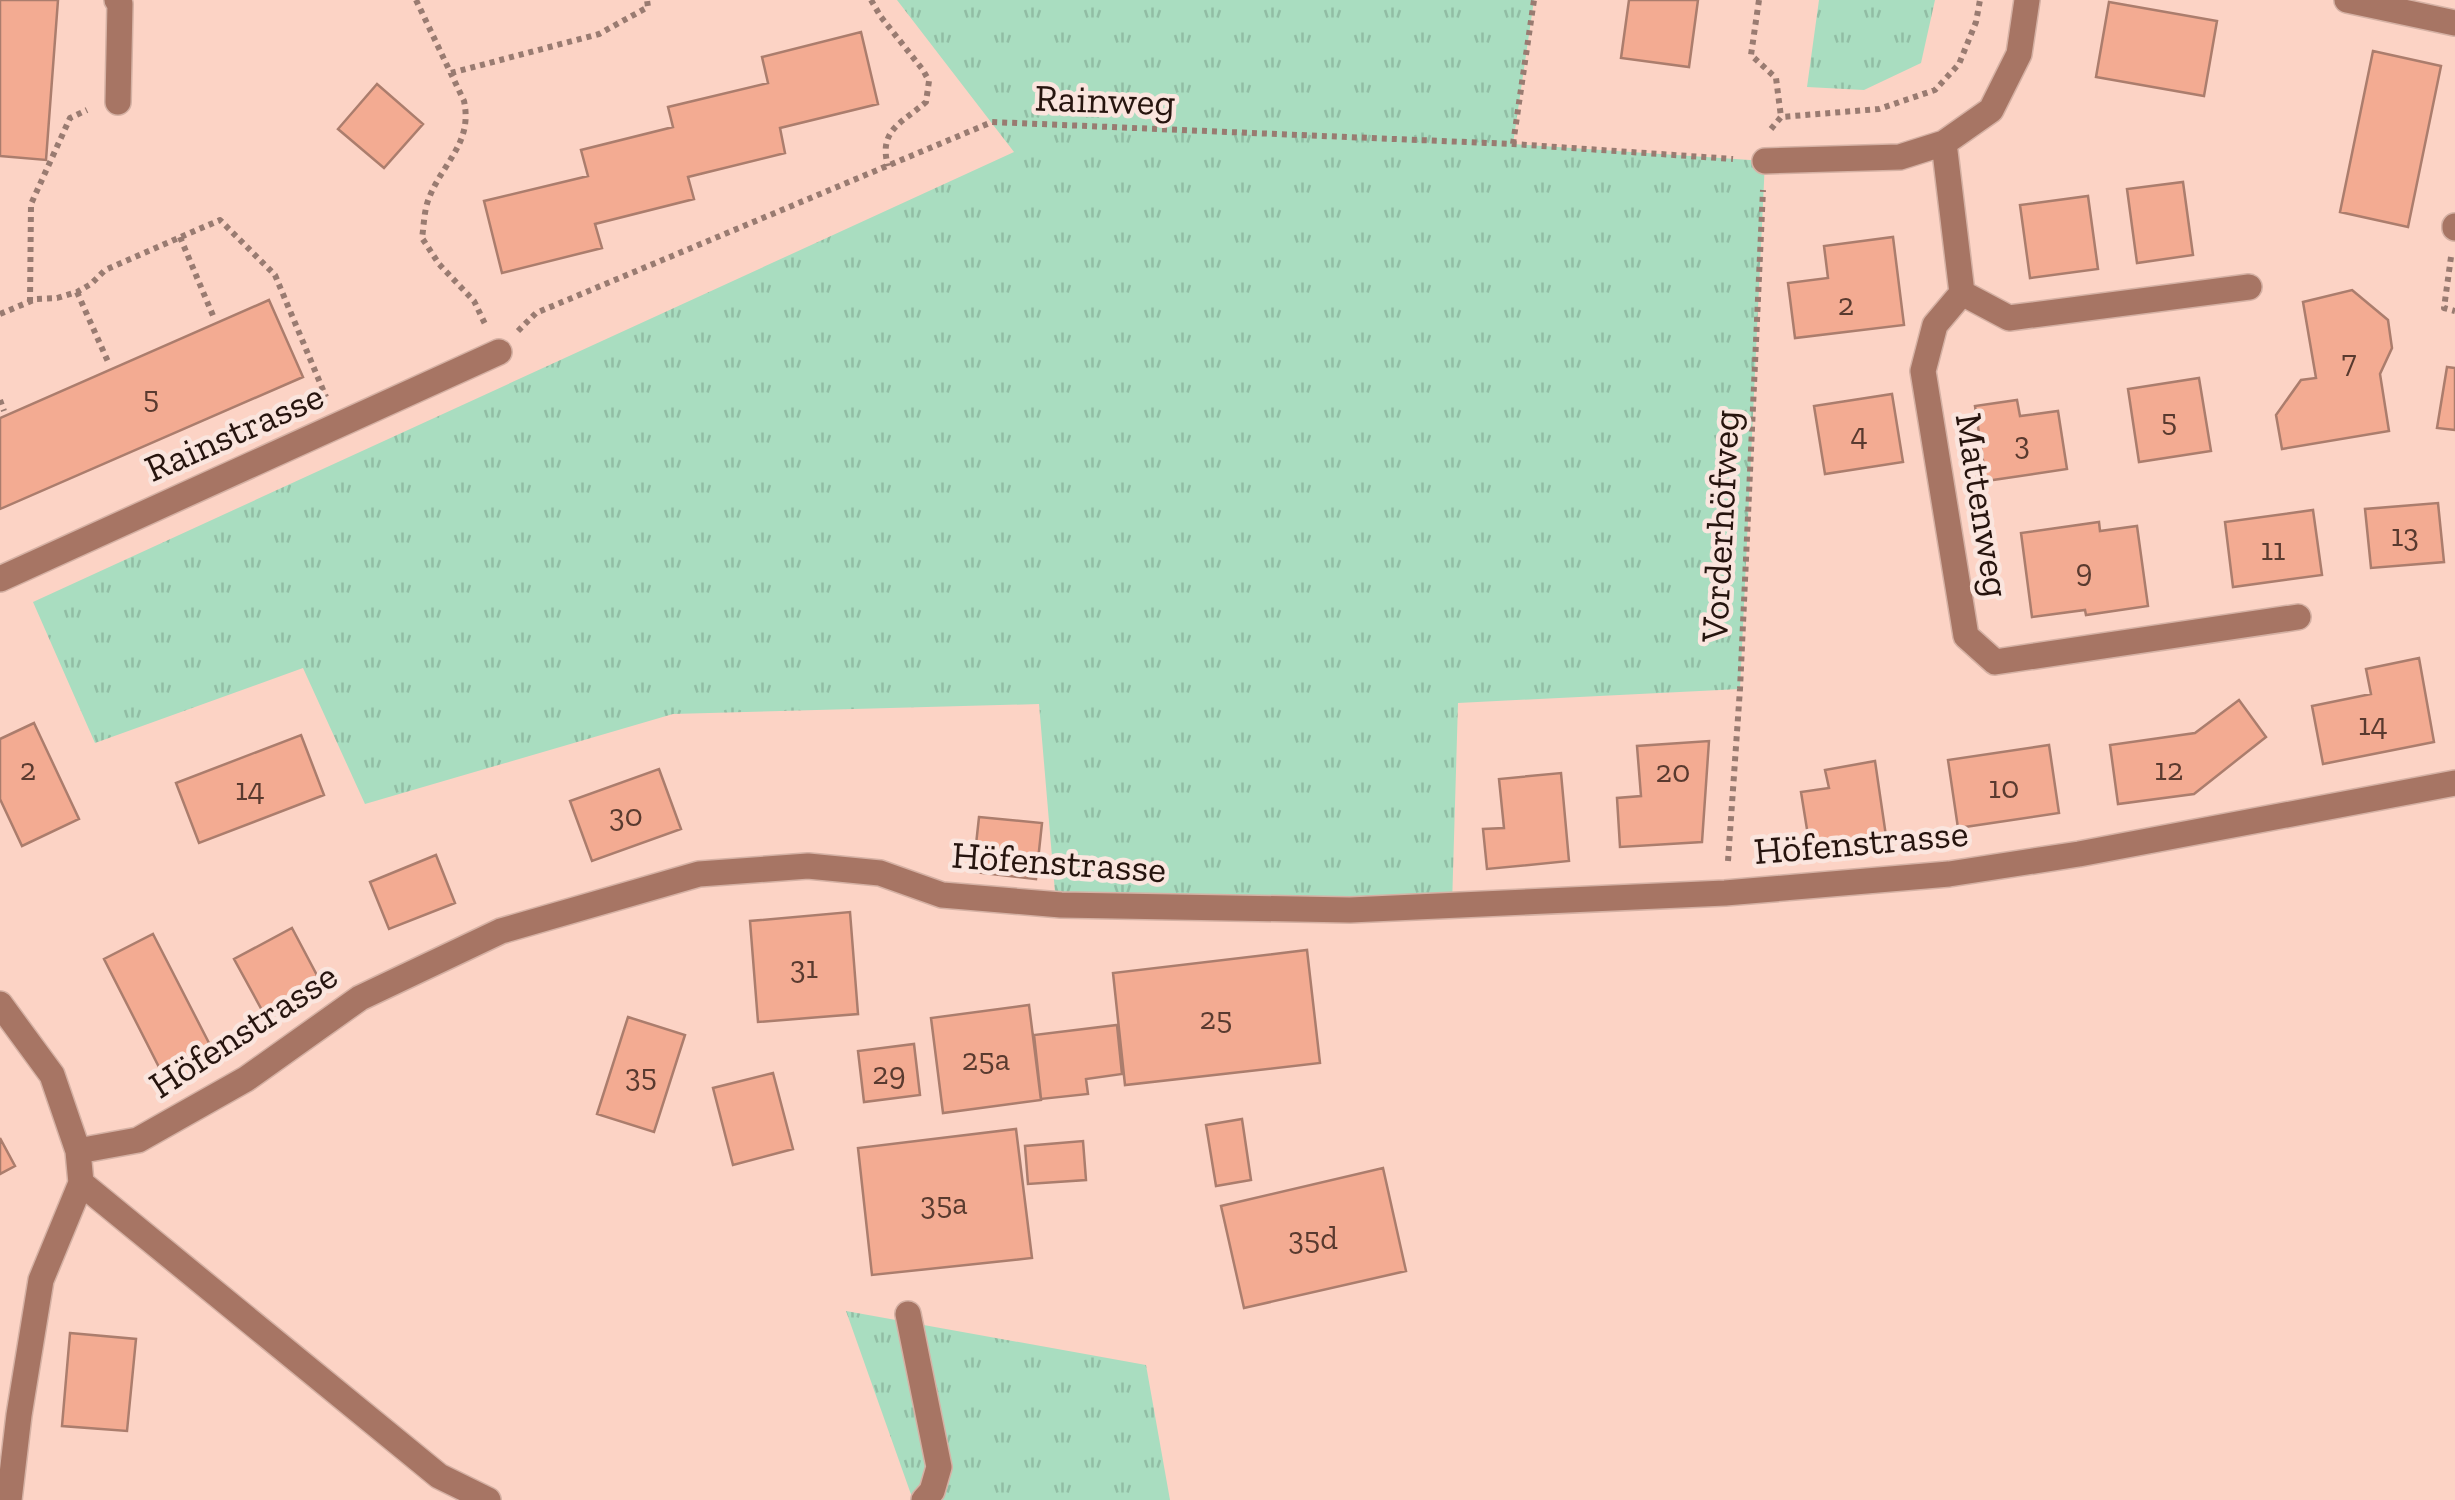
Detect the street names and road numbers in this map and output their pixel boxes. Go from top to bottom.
street label: Rainweg [1034,75,1176,125]
street label: Rainstrasse [138,372,330,492]
street label: Vorderhöfweg [1691,409,1749,644]
street label: Mattenweg [1946,410,2020,601]
street label: Höfenstrasse [1752,810,1970,874]
street label: Höfenstrasse [950,832,1168,892]
street label: Höfenstrasse [140,952,346,1108]

